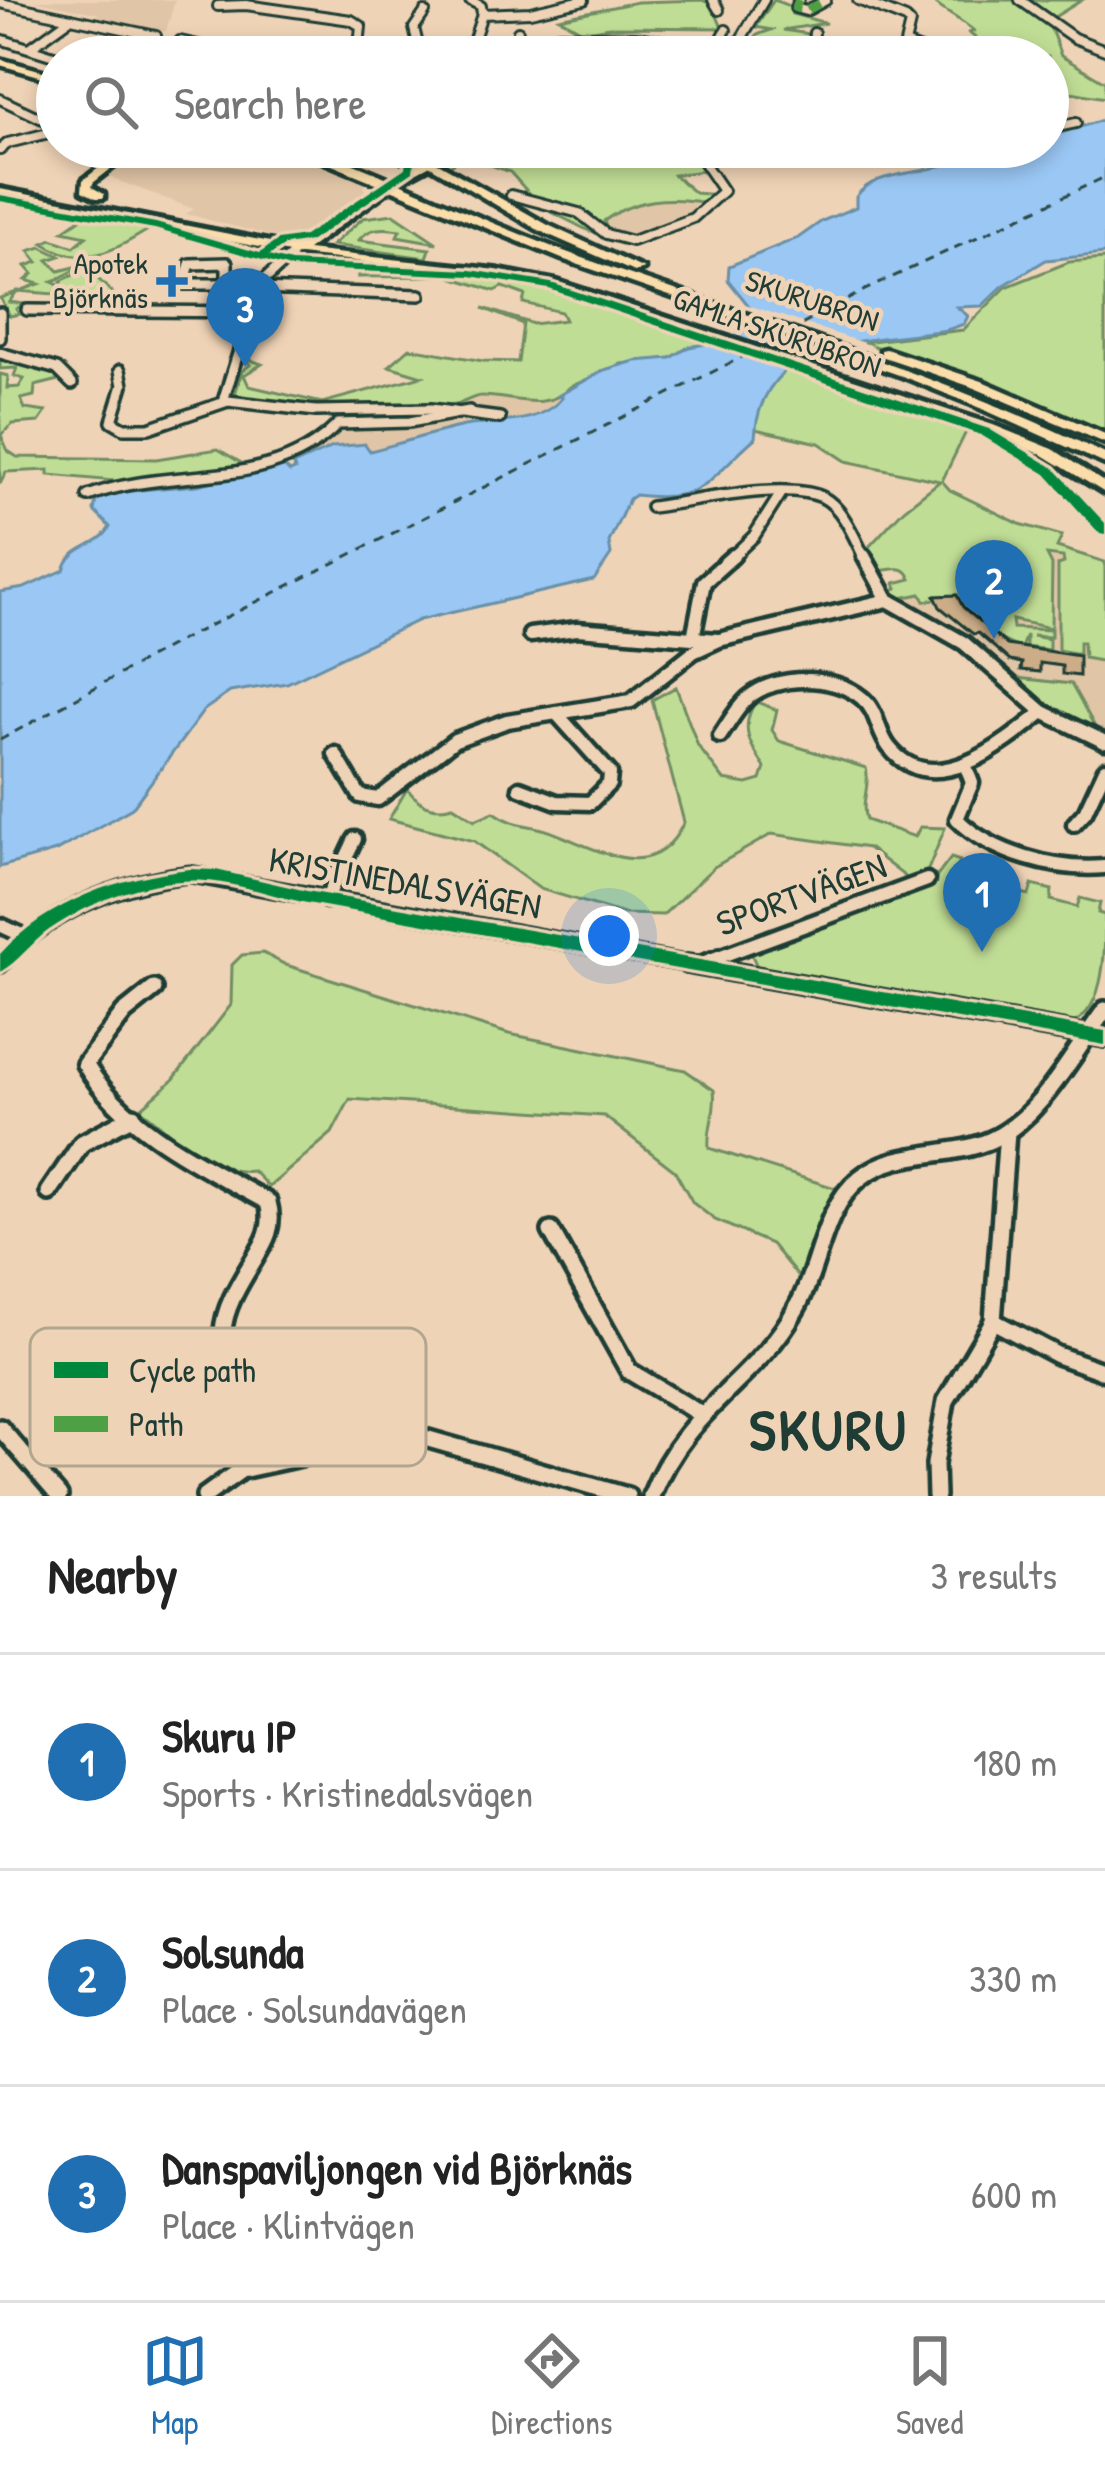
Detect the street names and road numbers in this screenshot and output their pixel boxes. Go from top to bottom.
street label: SKURUBRON [741,260,884,340]
street label: GAMLA SKURUBRON [668,278,886,386]
street label: KRISTINEDALSVÄGEN [265,833,545,930]
street label: SPORTVÄGEN [709,840,892,947]

